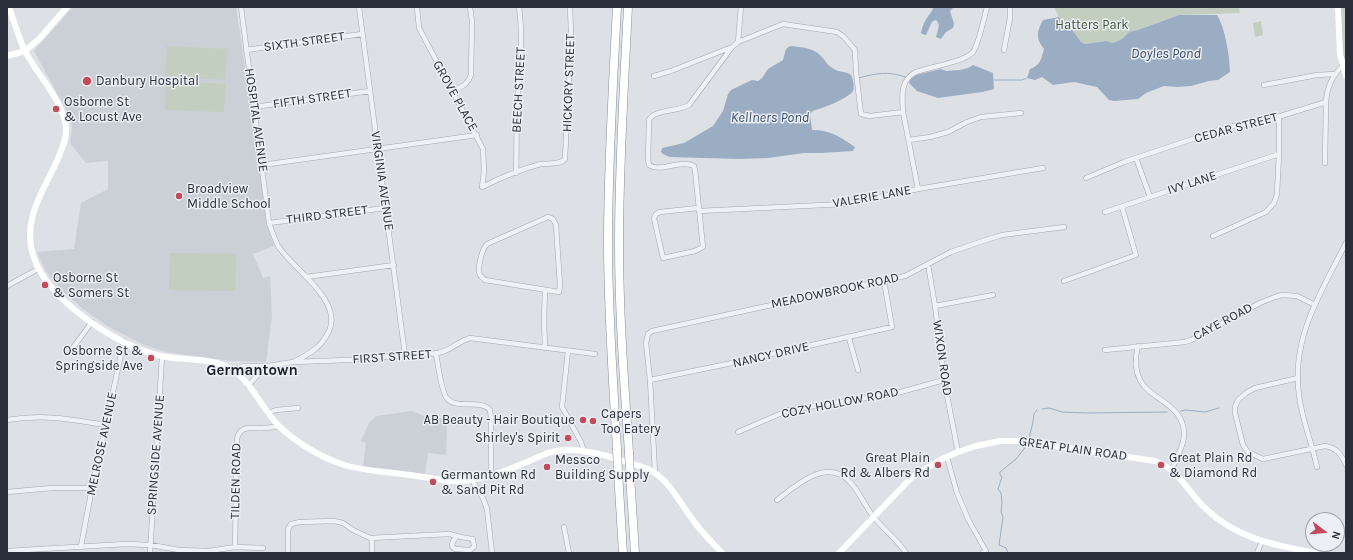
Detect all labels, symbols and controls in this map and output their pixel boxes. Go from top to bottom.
park label: Hatters Park [1055,17,1129,33]
street label: SIXTH STREET [263,29,345,55]
street label: HICKORY STREET [559,34,579,132]
water label: Doyles Pond [1131,46,1201,62]
street label: BEECH STREET [509,47,529,133]
street label: GROVE PLACE [429,58,481,134]
street label: HOSPITAL AVENUE [241,67,271,173]
place label: Danbury Hospital [96,73,199,89]
marker: Danbury Hospital [81,75,93,87]
street label: FIFTH STREET [272,86,352,112]
place label: Osborne St & Locust Ave [64,94,142,125]
marker: Osborne St & Locust Ave [51,104,61,114]
street label: CEDAR STREET [1193,109,1279,147]
water label: Kellners Pond [731,110,809,126]
street label: VIRGINIA AVENUE [367,130,397,232]
street label: IVY LANE [1165,168,1219,198]
place label: Broadview Middle School [187,181,271,212]
street label: VALERIE LANE [832,182,912,212]
marker: Broadview Middle School [174,191,184,201]
street label: THIRD STREET [285,202,369,228]
place label: Osborne St & Somers St [53,270,129,301]
street label: MEADOWBROOK ROAD [770,270,900,312]
marker: Osborne St & Somers St [40,280,50,290]
street label: CAYE ROAD [1191,300,1255,344]
street label: WIXON ROAD [929,319,955,397]
street label: NANCY DRIVE [731,339,811,371]
place label: Osborne St & Springside Ave [55,343,143,374]
street label: FIRST STREET [352,346,432,368]
marker: Osborne St & Springside Ave [146,353,156,363]
district label: Germantown [206,362,298,380]
street label: COZY HOLLOW ROAD [780,384,900,422]
street label: MELROSE AVENUE [83,391,121,497]
street label: SPRINGSIDE AVENUE [144,394,168,516]
place label: Capers Too Eatery [601,406,661,437]
place label: AB Beauty - Hair Boutique [423,412,575,428]
marker: AB Beauty - Hair Boutique [578,415,588,425]
marker: Capers Too Eatery [588,416,598,426]
place label: Shirley's Spirit [475,430,560,446]
marker: Shirley's Spirit [563,433,573,443]
street label: GREAT PLAIN ROAD [1018,434,1128,464]
street label: TILDEN ROAD [228,443,244,519]
place label: Great Plain Rd & Albers Rd [841,450,930,481]
place label: Great Plain Rd & Diamond Rd [1169,450,1257,481]
place label: Messco Building Supply [555,452,649,483]
marker: Great Plain Rd & Albers Rd [933,460,943,470]
marker: Great Plain Rd & Diamond Rd [1156,460,1166,470]
marker: Messco Building Supply [542,462,552,472]
place label: Germantown Rd & Sand Pit Rd [441,467,536,498]
marker: Germantown Rd & Sand Pit Rd [428,477,438,487]
north arrow [1305,512,1345,552]
text: N [1329,530,1343,541]

